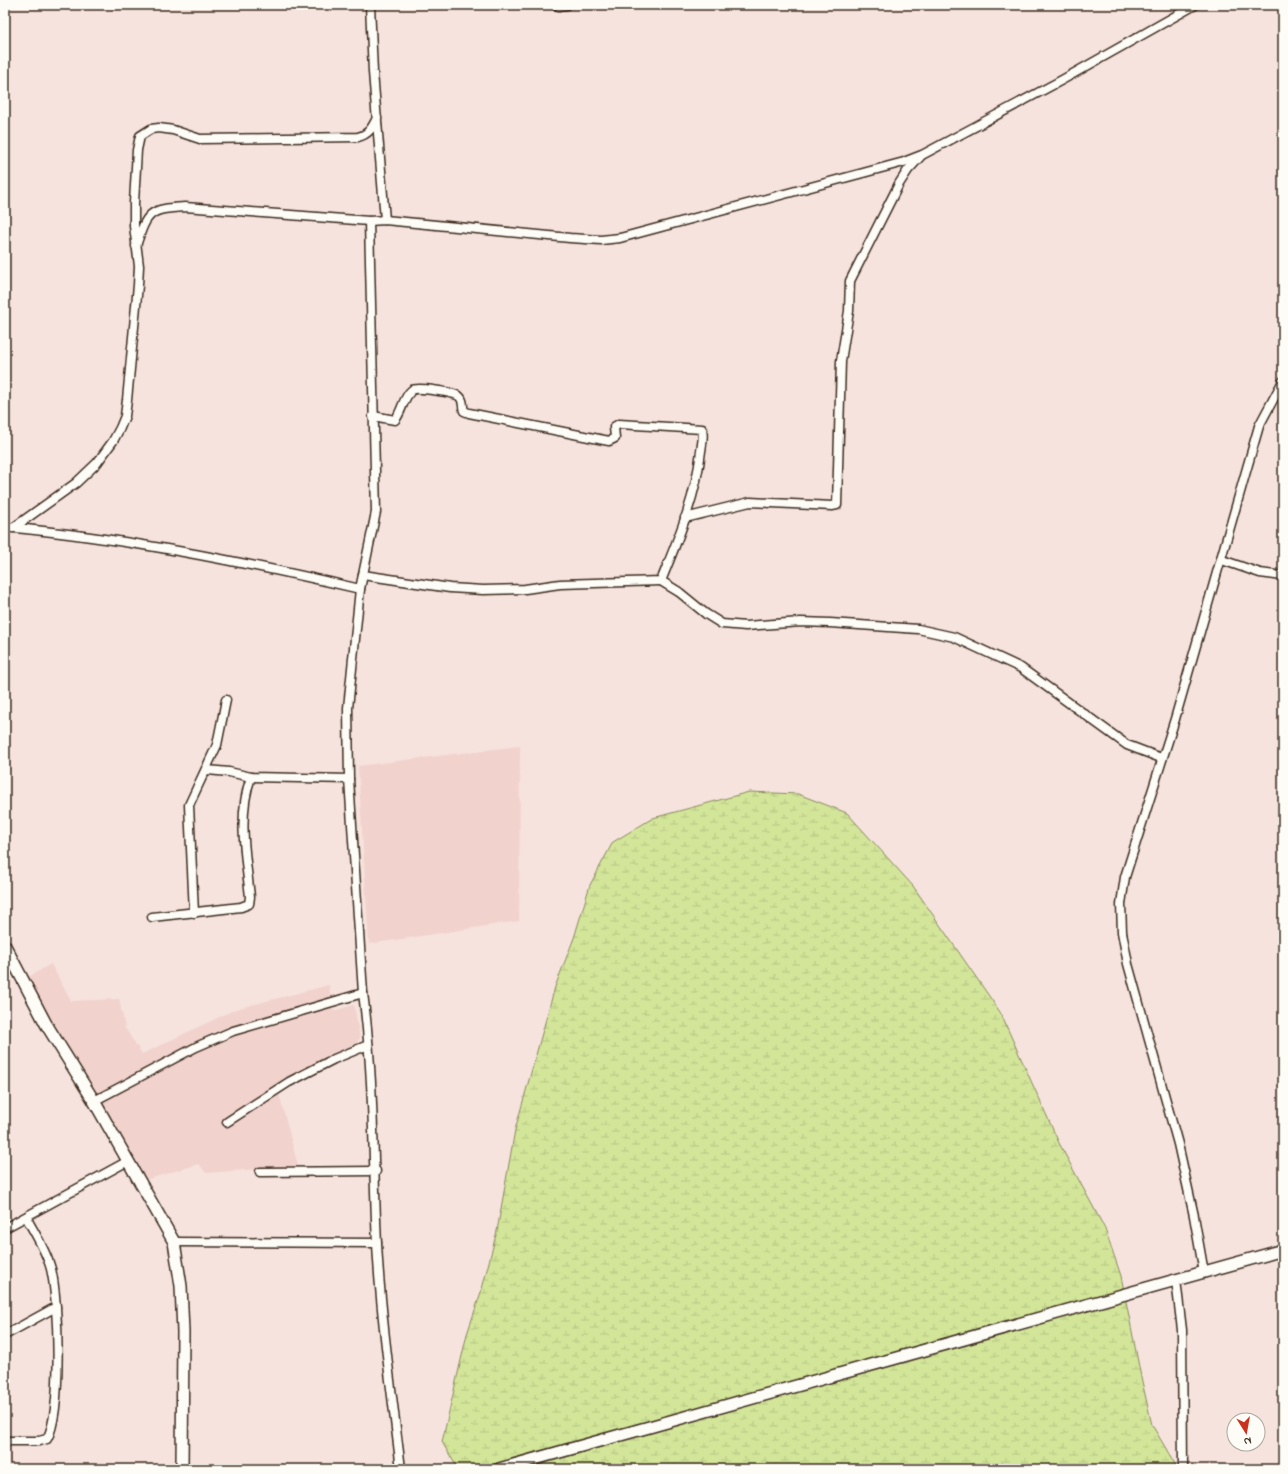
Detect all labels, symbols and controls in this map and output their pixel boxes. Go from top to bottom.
north arrow [1226,1412,1266,1452]
text: N [1243,1432,1253,1449]

